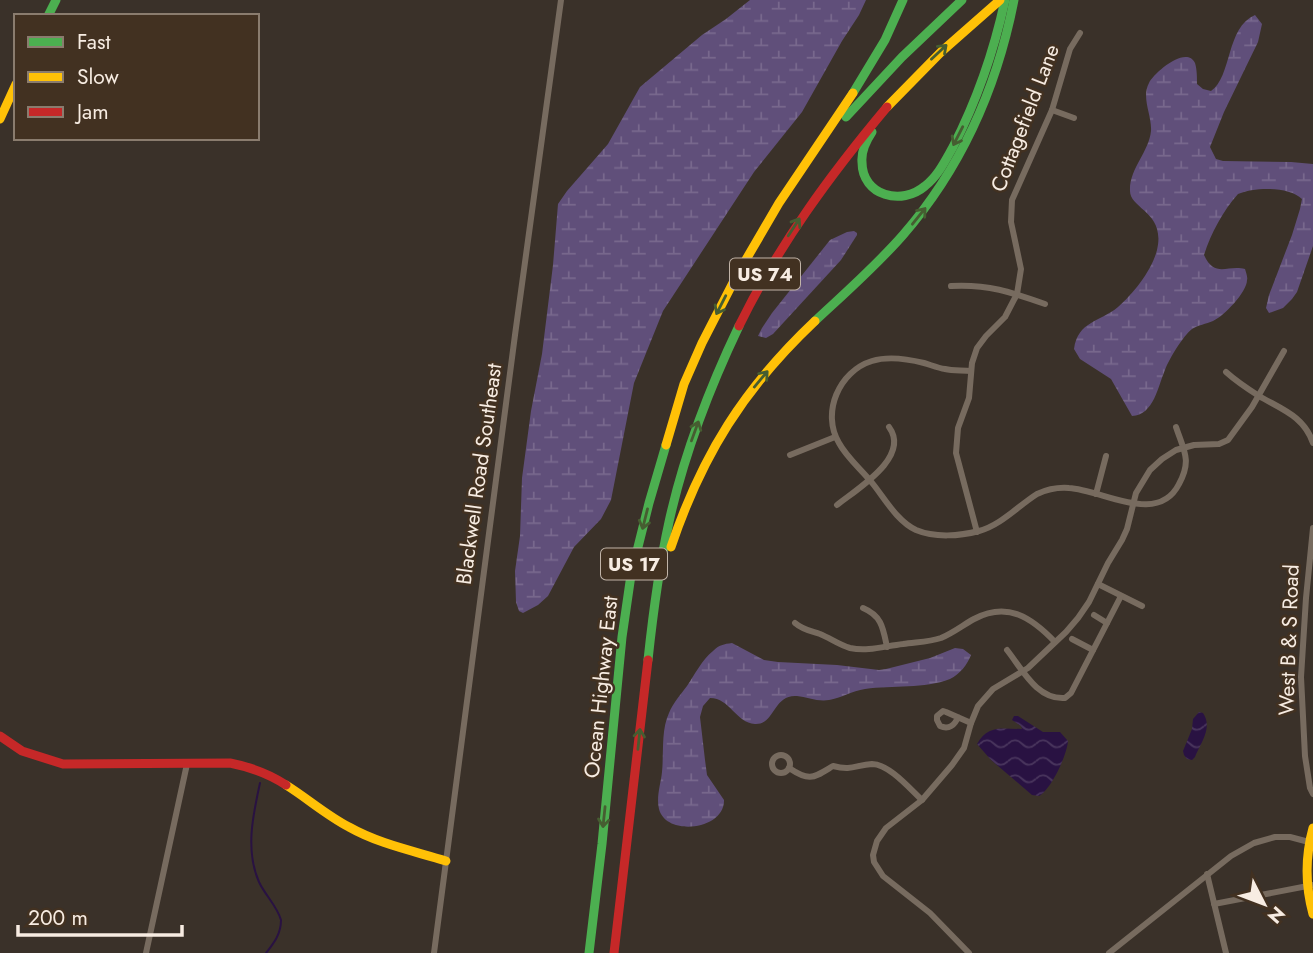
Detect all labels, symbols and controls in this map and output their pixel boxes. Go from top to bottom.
legend [14,14,259,140]
text: Fast [77,27,110,57]
street label: Cottagefield Lane [983,40,1067,196]
one-way arrow [930,44,947,61]
text: Slow [77,62,119,92]
text: Jam [74,97,109,127]
one-way arrow [951,126,965,146]
one-way arrow [911,207,927,225]
one-way arrow [786,218,801,237]
road number: US 74 [730,258,800,290]
one-way arrow [714,294,728,315]
street label: Blackwell Road Southeast [449,361,509,587]
one-way arrow [753,370,769,388]
one-way arrow [690,421,702,443]
one-way arrow [638,507,651,530]
road number: US 17 [601,548,667,580]
street label: West B & S Road [1271,564,1307,716]
street label: Ocean Highway East [577,594,625,780]
one-way arrow [632,728,645,751]
one-way arrow [598,805,611,827]
north arrow [1229,869,1299,939]
scale bar [18,894,182,938]
text: N [1261,900,1291,930]
text: 200 m [28,903,88,933]

